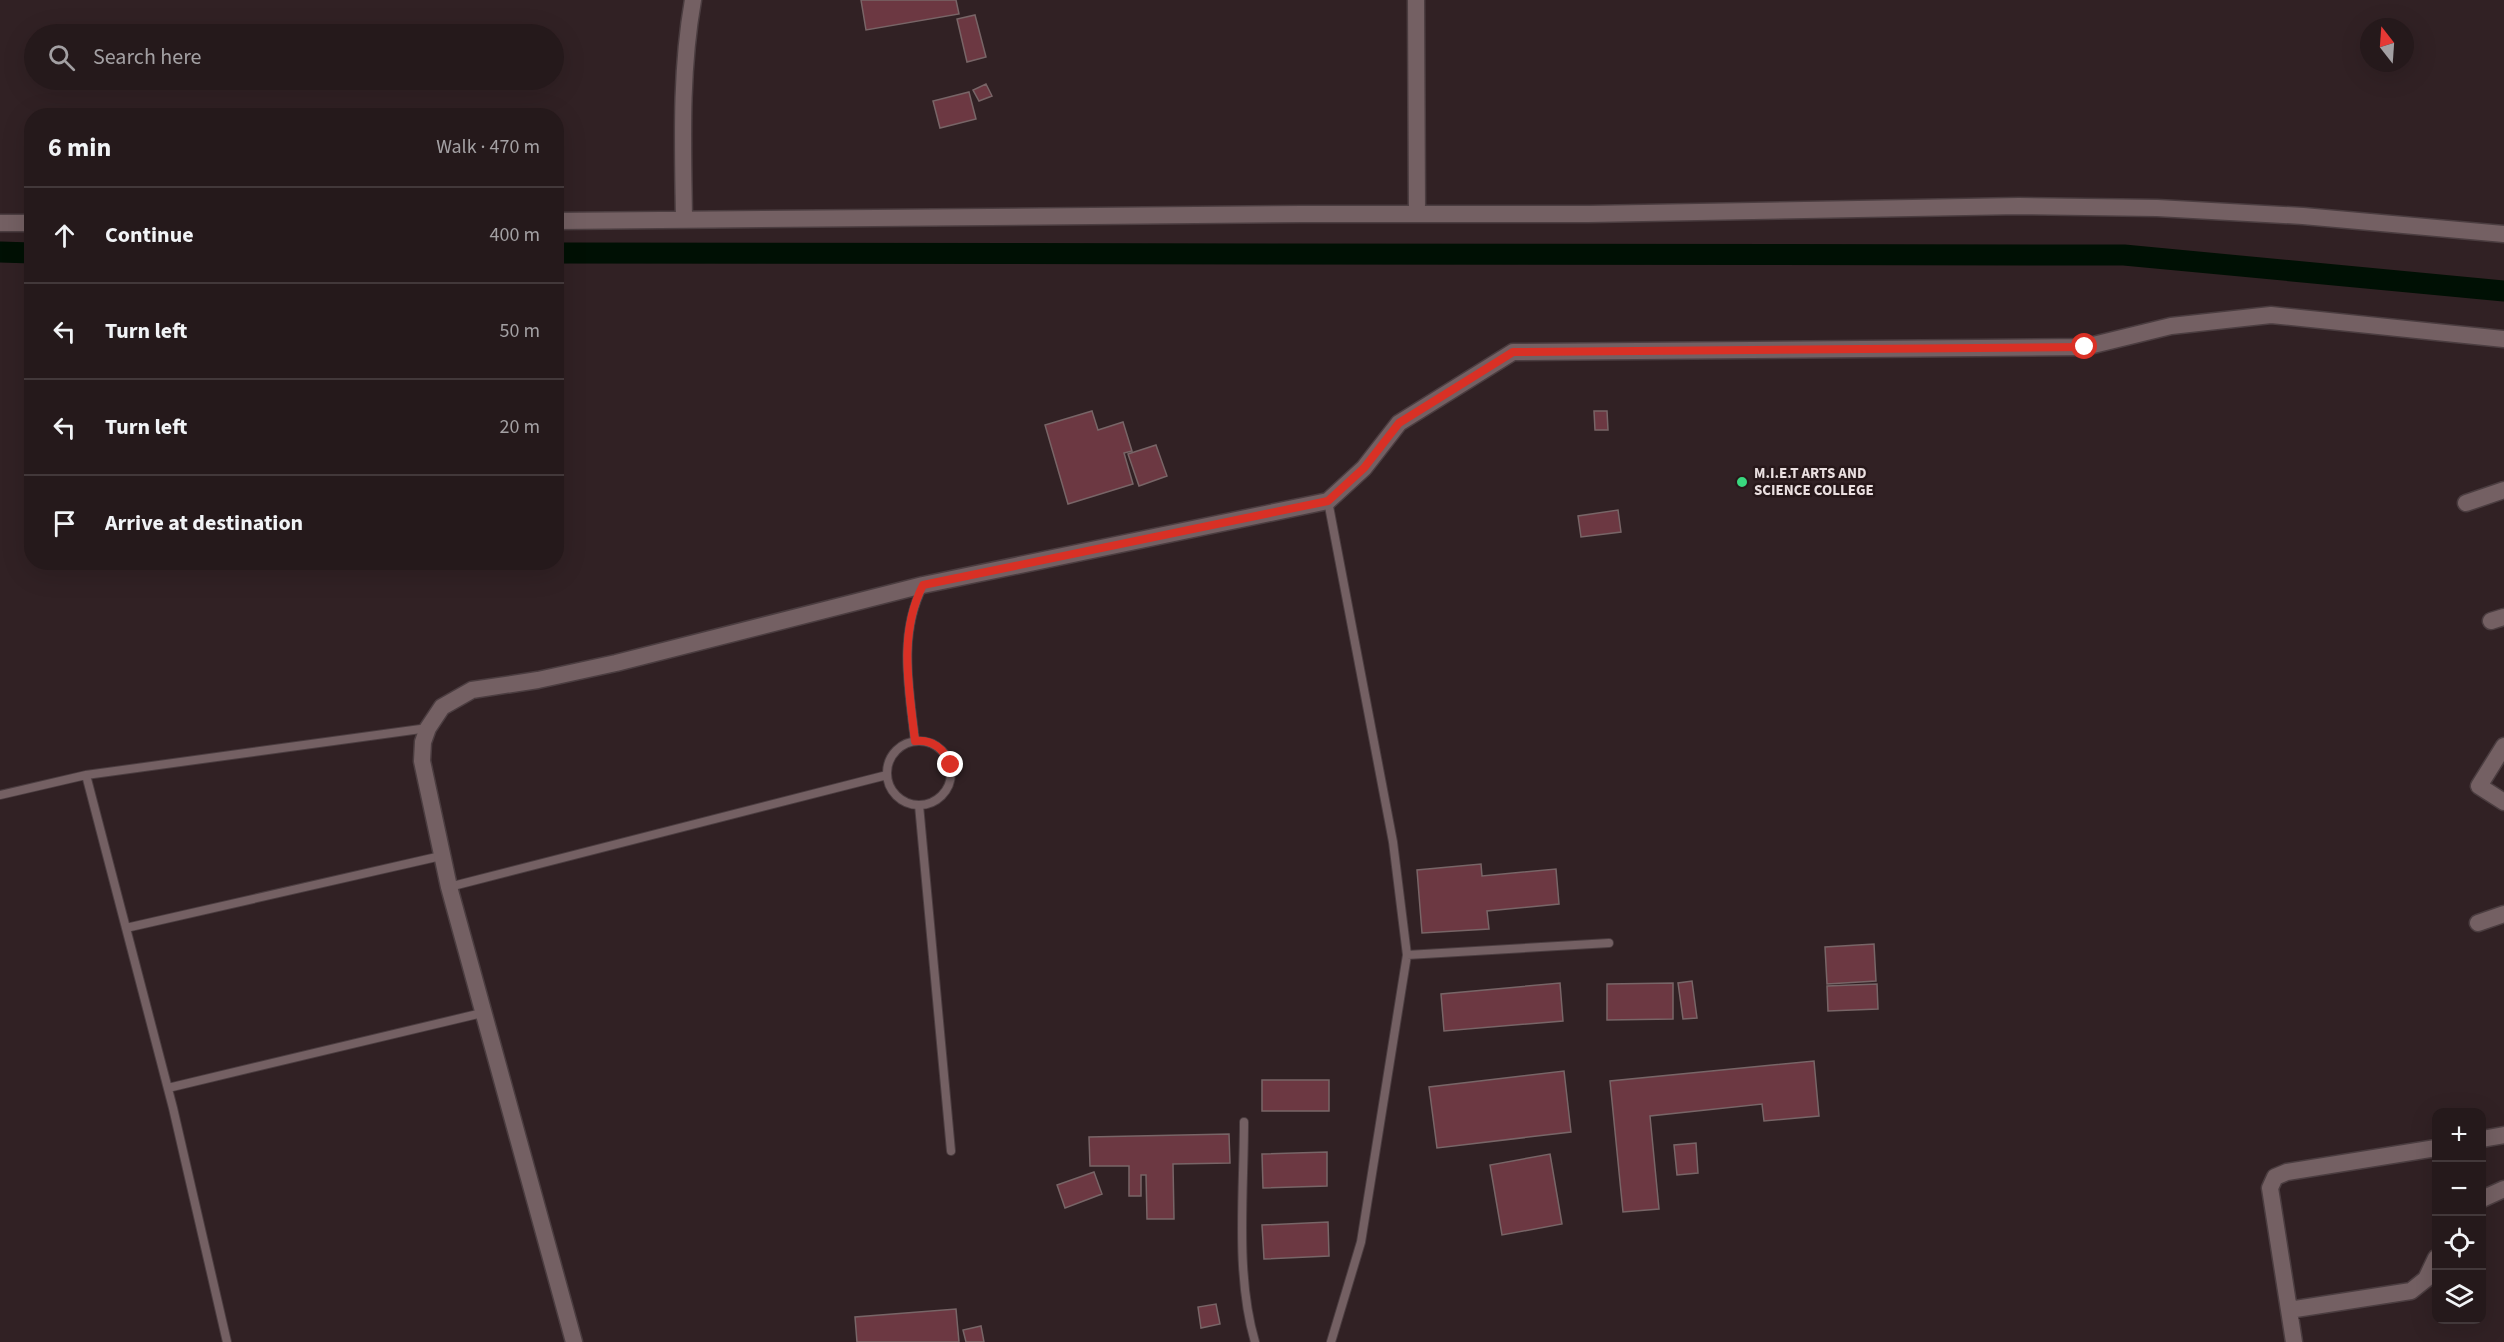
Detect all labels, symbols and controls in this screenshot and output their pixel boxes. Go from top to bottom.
north arrow [2360,18,2414,72]
search box [24,24,564,90]
icon: search [45,41,78,74]
text: Search here [93,41,201,73]
text: 6 min [48,129,111,166]
text: Walk · 470 m [436,133,540,161]
icon: ahead [48,219,81,252]
text: Continue [105,219,194,251]
text: 400 m [490,221,540,249]
icon: left [48,315,81,348]
text: Turn left [105,315,187,347]
text: 50 m [500,317,540,345]
route start [2071,333,2097,359]
icon: left [48,411,81,444]
text: Turn left [105,411,187,443]
text: 20 m [500,413,540,441]
place label: M.I.E.T ARTS AND SCIENCE COLLEGE [1754,463,1874,501]
marker: M.I.E.T ARTS AND SCIENCE COLLEGE [1735,475,1749,489]
icon: arrive [48,507,81,540]
text: Arrive at destination [105,507,303,539]
route end [937,751,963,777]
map controls [2432,1108,2486,1324]
button: + [2432,1108,2486,1162]
button: − [2432,1162,2486,1216]
button: locate [2432,1216,2486,1270]
button: layers [2432,1270,2486,1324]

